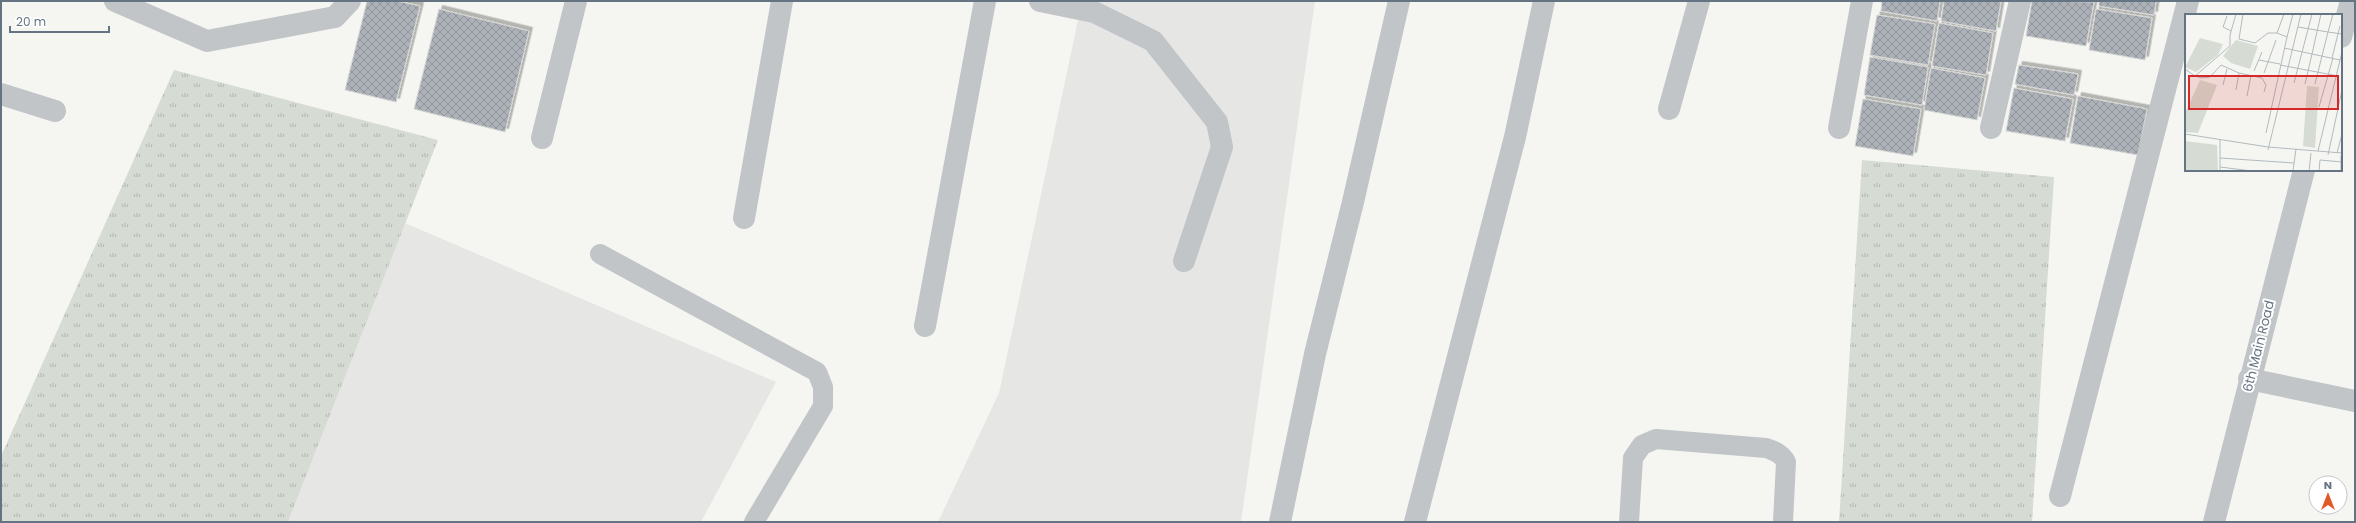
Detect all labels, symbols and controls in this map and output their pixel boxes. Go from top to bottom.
scale bar [10,8,109,34]
text: 20 m [16,13,46,30]
inset map [2185,14,2342,171]
street label: 6th Main Road [2238,298,2279,394]
north arrow [2308,475,2348,515]
text: N [2324,477,2332,493]

